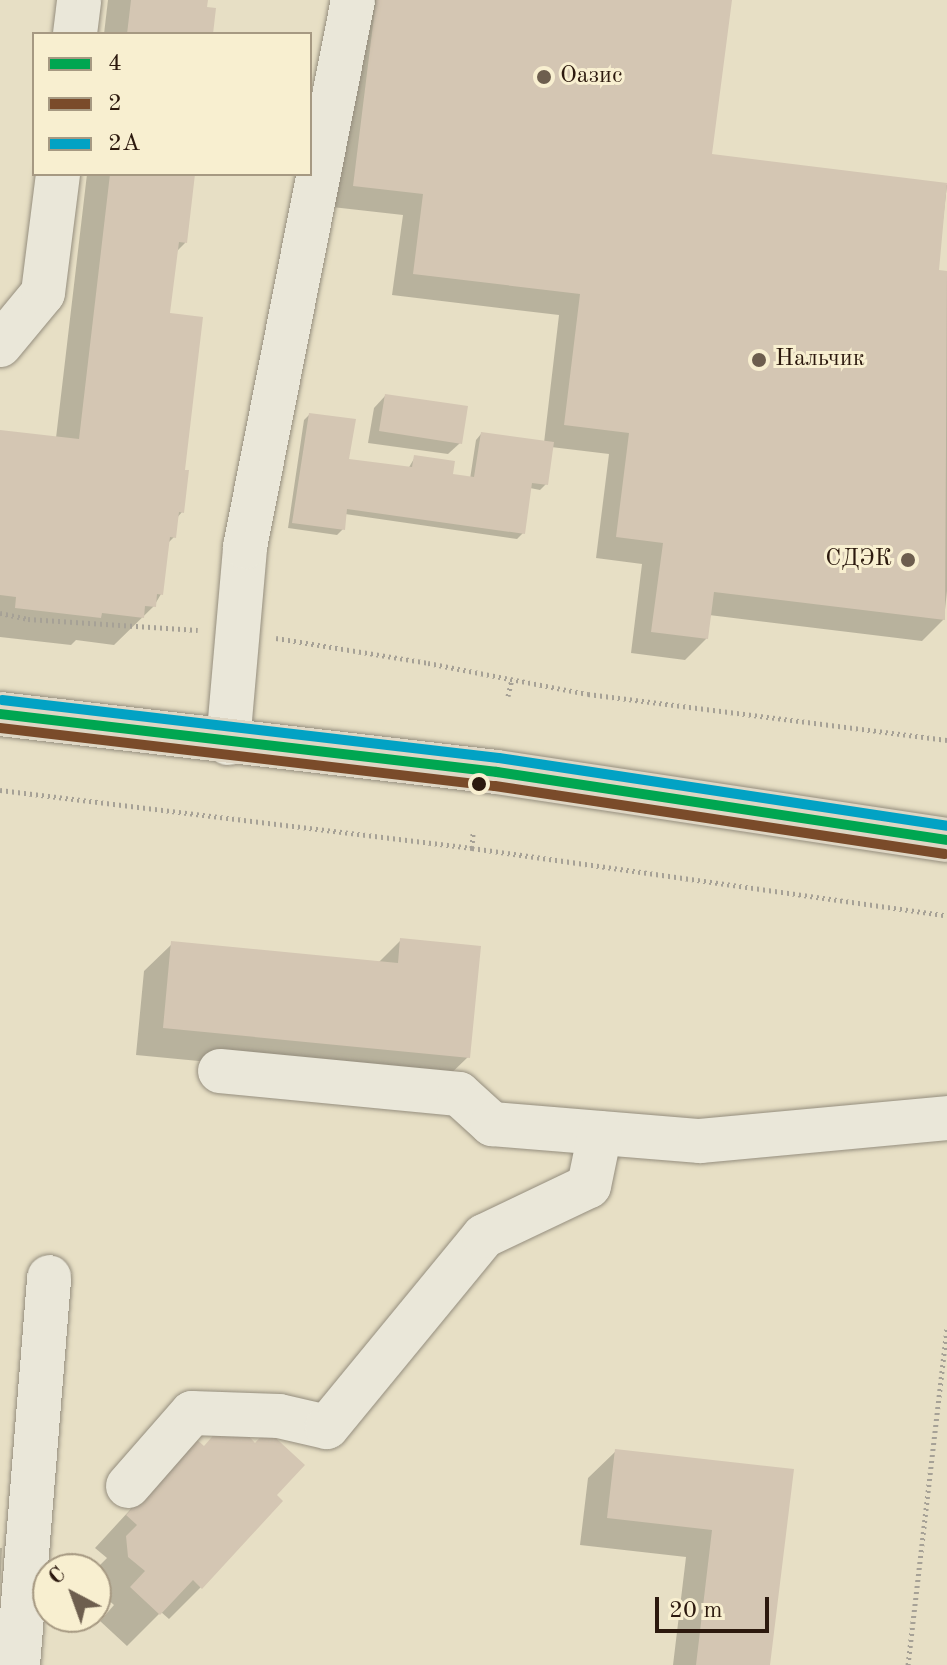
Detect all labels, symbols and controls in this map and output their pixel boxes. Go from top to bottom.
legend [32,32,312,176]
text: 4 [108,52,122,76]
place label: Оазис [560,63,622,91]
marker: Оазис [535,68,553,86]
text: 2 [108,92,122,116]
text: 2А [108,132,140,156]
place label: Нальчик [775,346,865,374]
marker: Нальчик [750,351,768,369]
place label: СДЭК [825,546,892,574]
marker: СДЭК [899,551,917,569]
unlabelled marker [471,776,487,792]
north arrow [32,1553,112,1633]
text: С [45,1563,70,1589]
scale bar [659,1581,773,1631]
text: 20 m [669,1599,723,1623]

